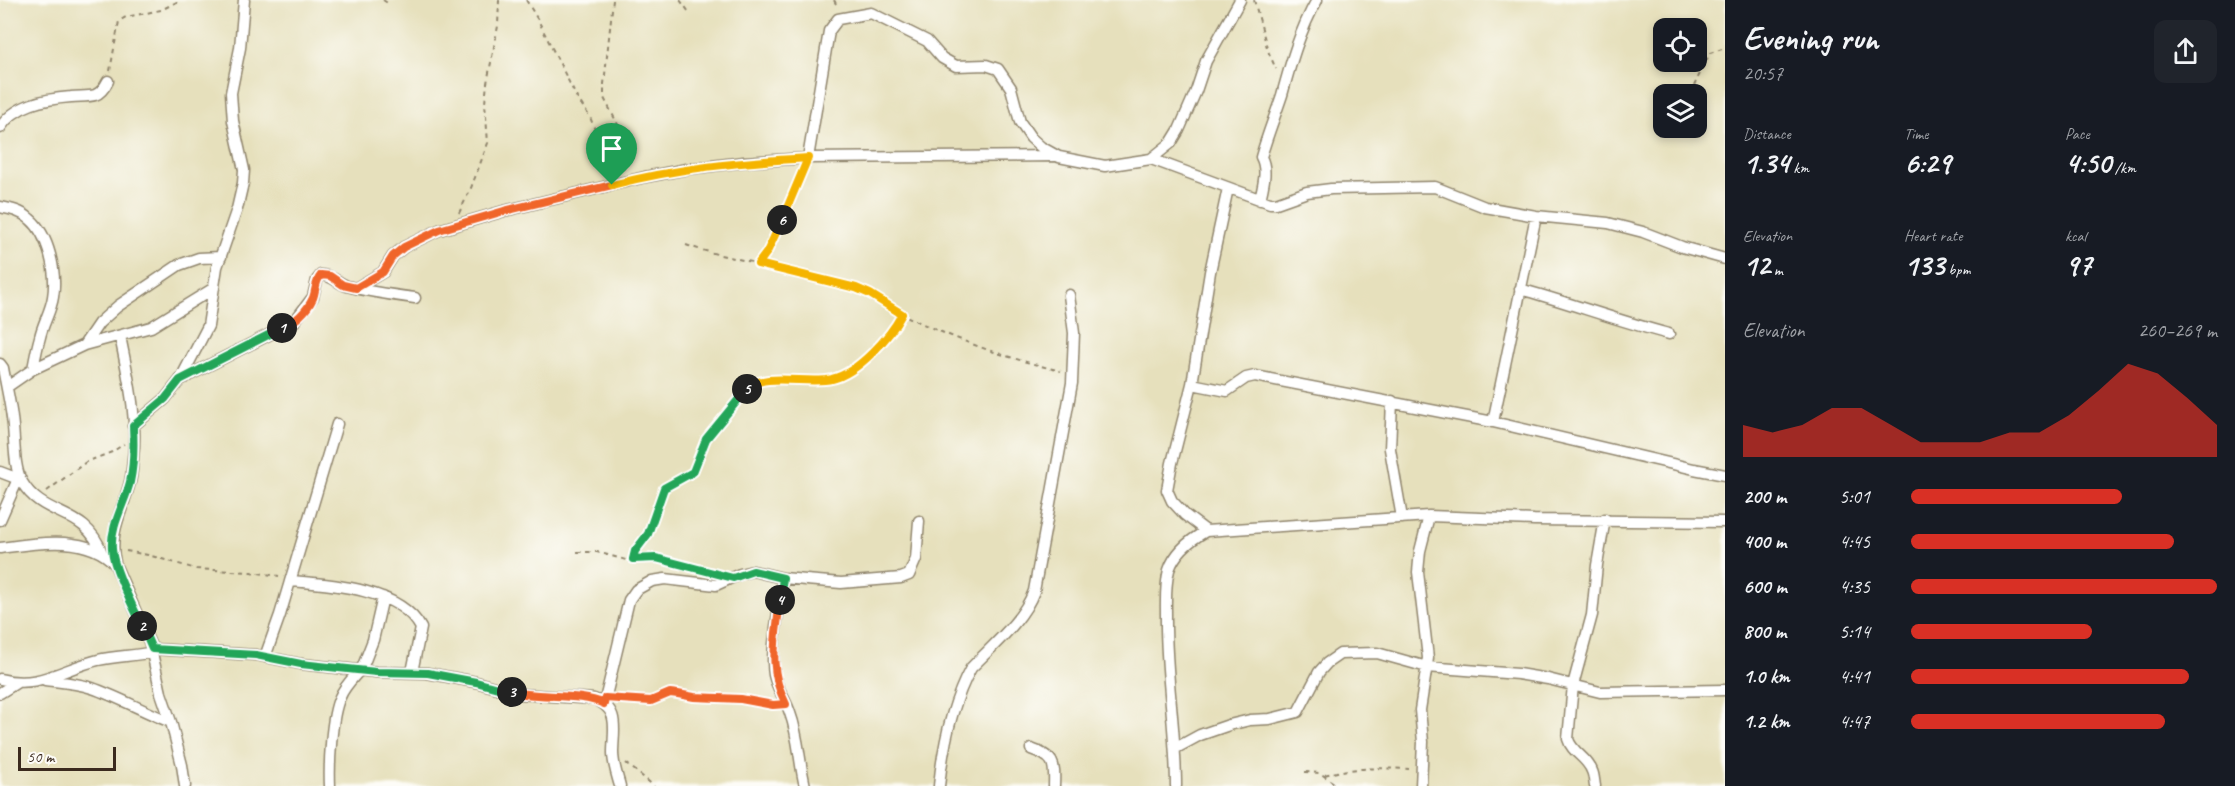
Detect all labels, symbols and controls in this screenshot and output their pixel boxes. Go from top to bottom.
text: Evening run [1743,17,1878,59]
map controls [1653,18,1707,138]
button: locate [1653,18,1707,72]
button: share [2154,20,2217,83]
text: 20:57 [1743,61,1783,86]
button: layers [1653,84,1707,138]
pin [586,123,637,185]
text: Distance [1743,124,1791,144]
text: Time [1904,124,1928,144]
text: Pace [2065,124,2090,144]
icon: arrive [595,132,628,165]
text: 1.34 [1743,144,1789,182]
text: 6:29 [1904,144,1951,182]
text: 4:50 [2065,144,2111,182]
text: km [1789,158,1809,178]
text: /km [2111,158,2136,178]
pin: 6 [767,205,797,235]
text: 6 [778,210,786,230]
text: Elevation [1743,226,1792,246]
text: Heart rate [1904,226,1962,246]
text: kcal [2065,226,2086,246]
text: 12 [1743,246,1770,284]
text: 133 [1904,246,1945,284]
text: 97 [2065,246,2092,284]
text: m [1770,260,1783,280]
text: bpm [1945,260,1970,280]
pin: 1 [267,313,297,343]
text: 1 [278,318,286,338]
text: Elevation [1743,318,1805,343]
text: 260–269 m [2138,318,2217,343]
pin: 5 [732,374,762,404]
text: 5 [744,379,750,399]
text: 200 m [1743,484,1786,509]
text: 5:01 [1839,484,1870,509]
text: 400 m [1743,529,1786,554]
text: 4:45 [1839,529,1870,554]
text: 600 m [1743,574,1787,599]
text: 4:35 [1839,574,1870,599]
pin: 4 [765,585,795,615]
text: 4 [776,590,784,610]
pin: 2 [127,611,157,641]
text: 2 [138,616,146,636]
text: 800 m [1743,619,1786,644]
text: 5:14 [1839,619,1870,644]
text: 1.0 km [1743,664,1790,689]
text: 4:41 [1839,664,1870,689]
pin: 3 [497,677,527,707]
text: 3 [508,682,516,702]
text: 1.2 km [1743,709,1790,734]
text: 4:47 [1839,709,1870,734]
scale bar [18,744,116,772]
text: 50 m [27,747,54,767]

